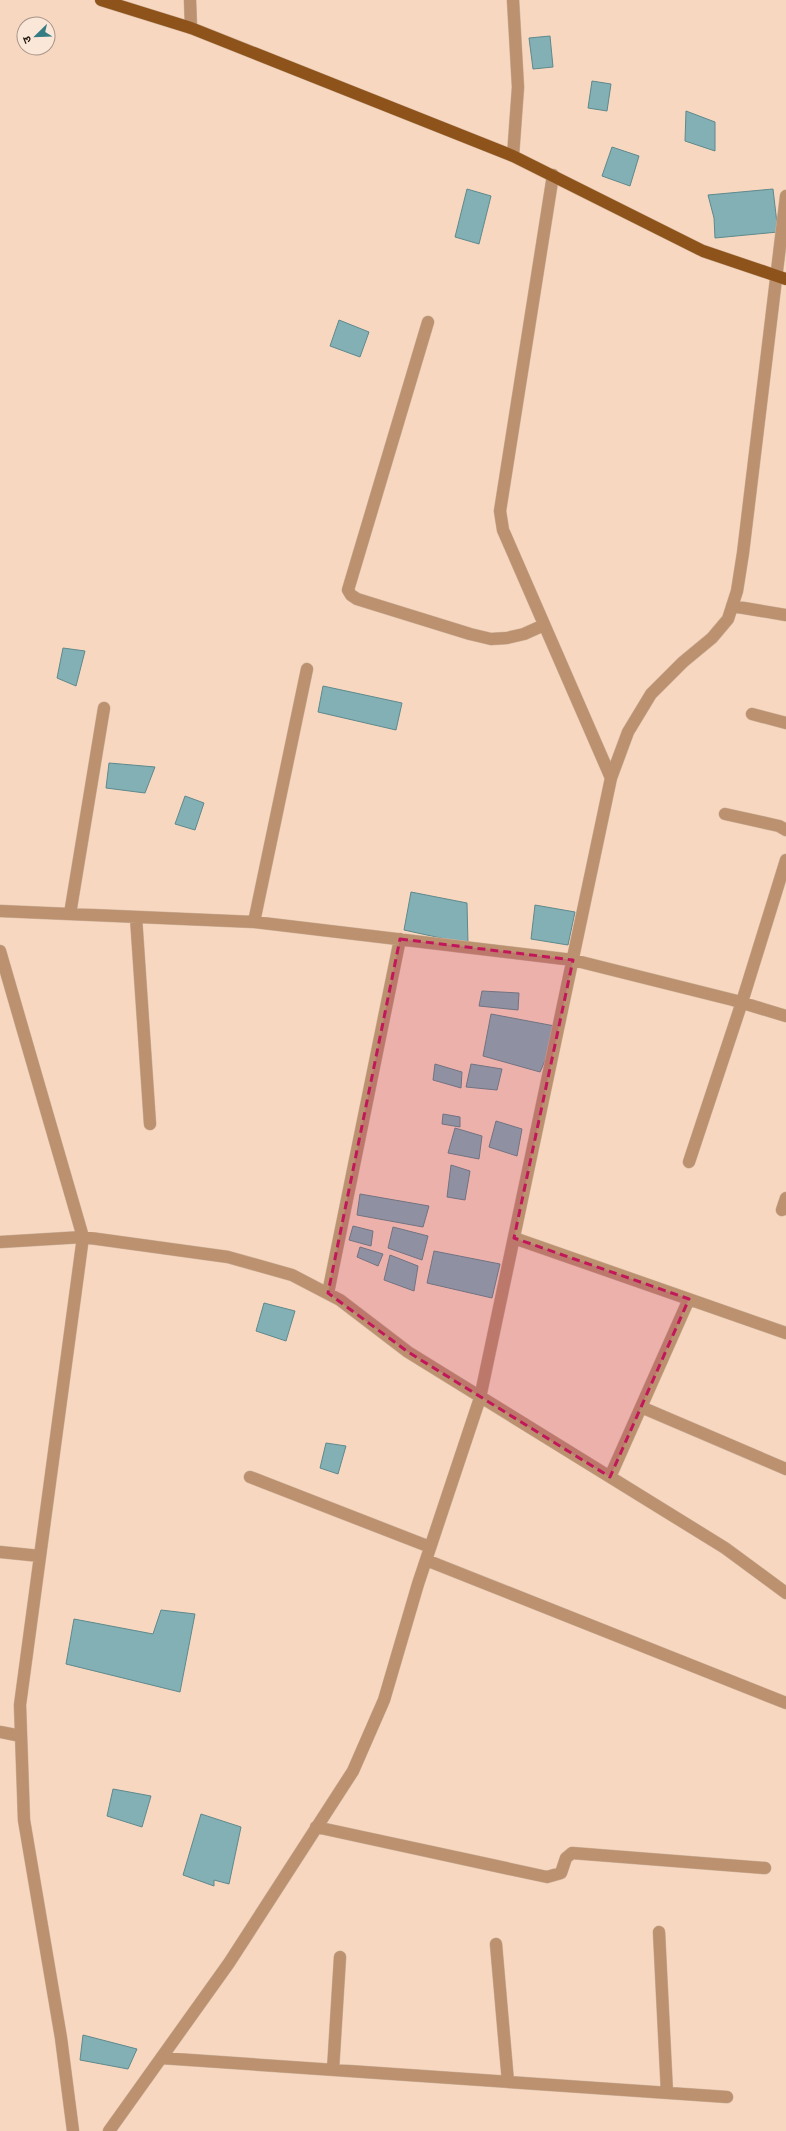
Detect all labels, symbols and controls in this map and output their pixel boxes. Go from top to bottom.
north arrow [16,16,56,56]
text: उ [18,33,35,46]

